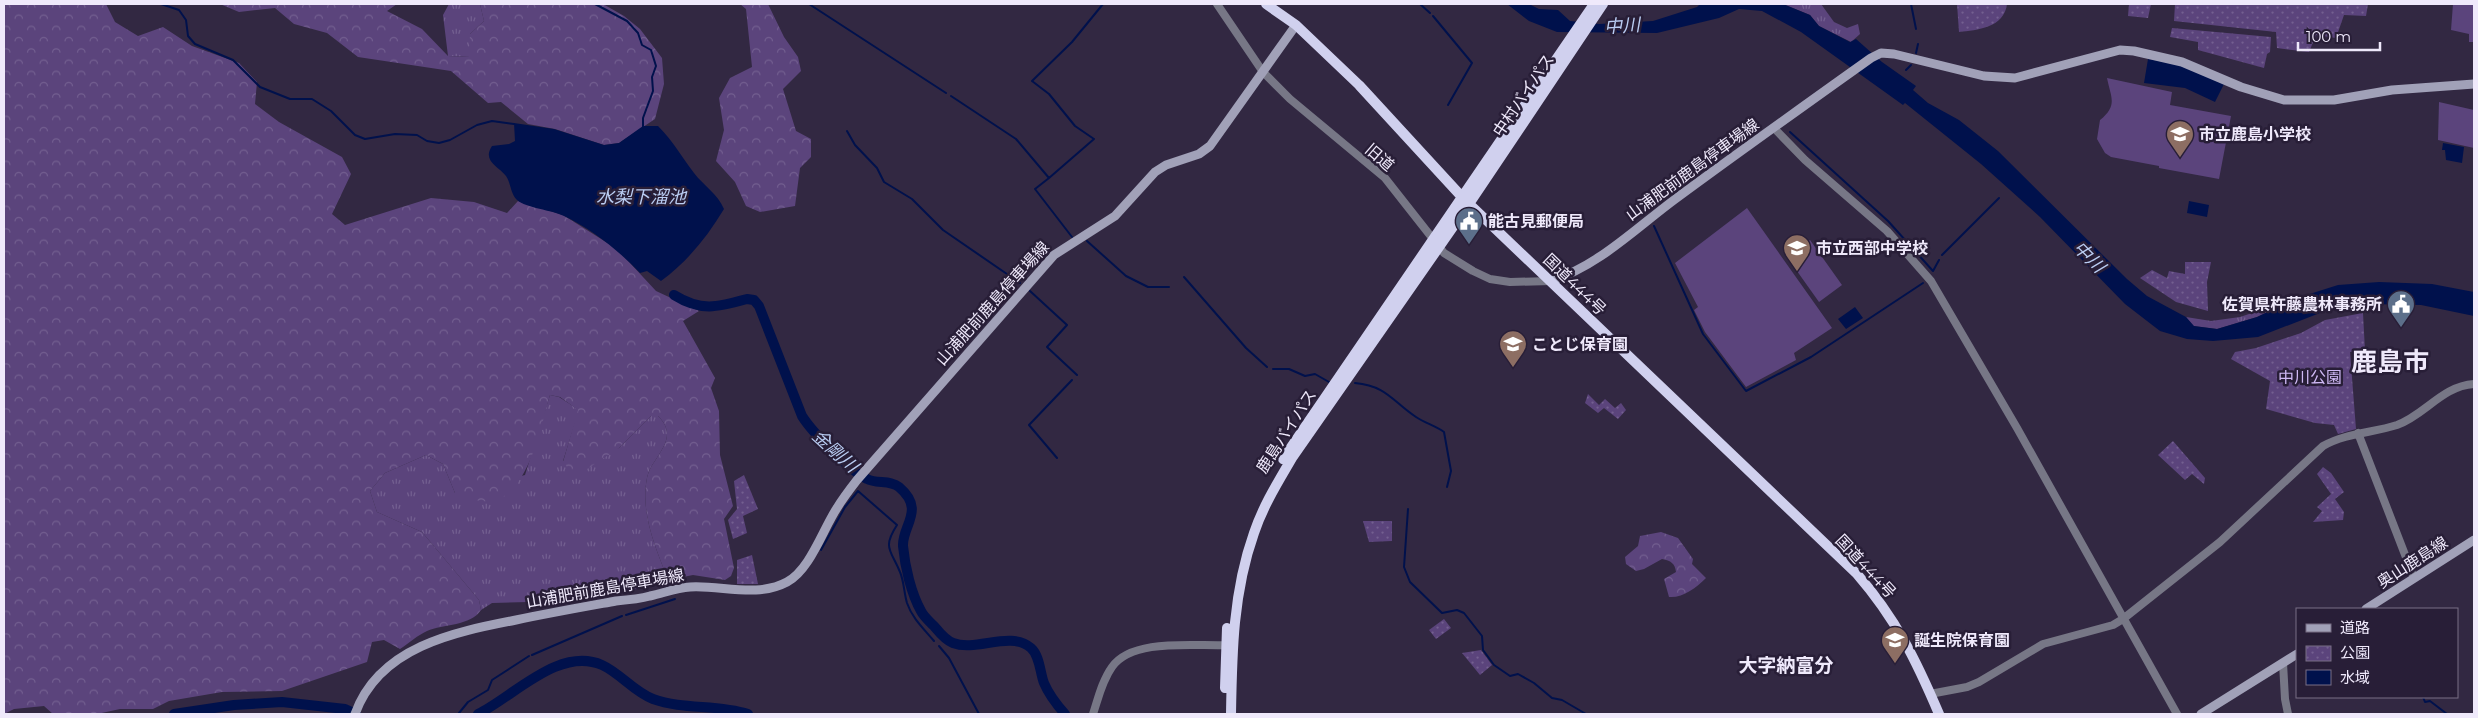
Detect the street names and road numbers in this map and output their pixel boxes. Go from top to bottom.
street label: 中村バイパス [1489,50,1558,140]
street label: 山浦肥前鹿島停車場線 [1622,115,1763,224]
street label: 旧道 [1361,140,1398,175]
street label: 山浦肥前鹿島停車場線 [932,238,1053,369]
street label: 国道444号 [1539,250,1610,319]
street label: 鹿島バイパス [1252,386,1320,477]
street label: 国道444号 [1831,531,1900,602]
street label: 奥山鹿島線 [2374,533,2451,592]
street label: 山浦肥前鹿島停車場線 [525,565,686,612]

